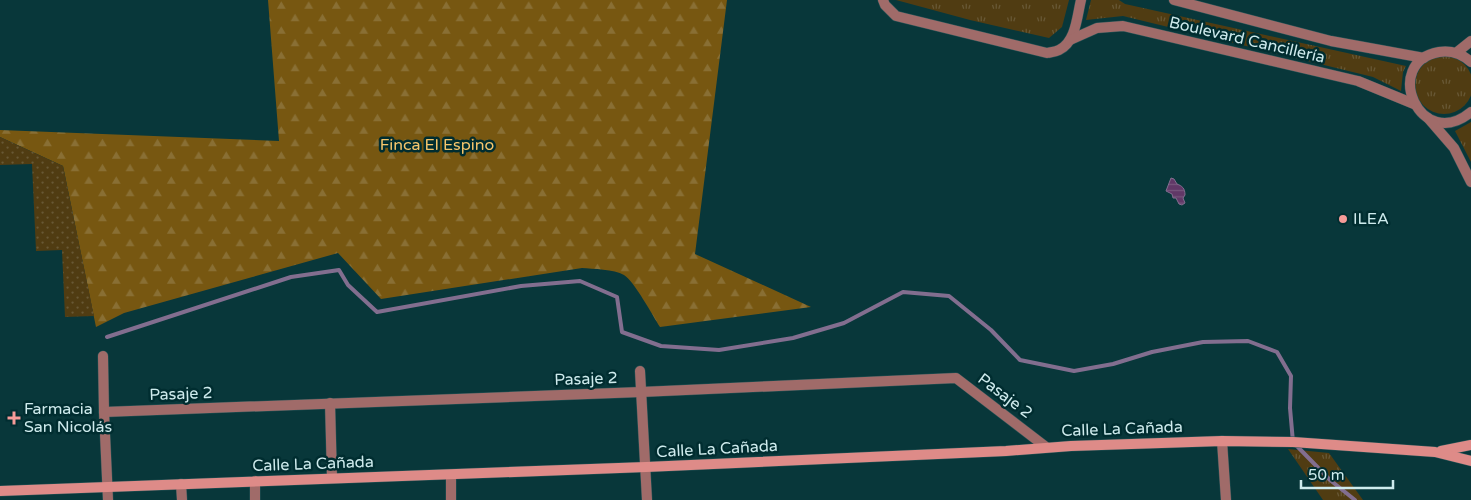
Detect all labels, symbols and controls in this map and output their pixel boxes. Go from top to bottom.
street label: Boulevard Cancillería [1167,12,1327,68]
park label: Finca El Espino [380,135,494,155]
place label: ILEA [1353,209,1389,229]
marker: ILEA [1337,213,1349,225]
street label: Pasaje 2 [554,368,618,390]
street label: Pasaje 2 [974,369,1036,423]
street label: Pasaje 2 [149,383,213,405]
place label: Farmacia San Nicolás [24,399,112,437]
marker: Farmacia San Nicolás [8,412,20,424]
street label: Calle La Cañada [1061,417,1183,441]
street label: Calle La Cañada [656,436,778,462]
street label: Calle La Cañada [252,452,374,476]
scale bar [1301,458,1394,490]
text: 50 m [1308,466,1345,484]

